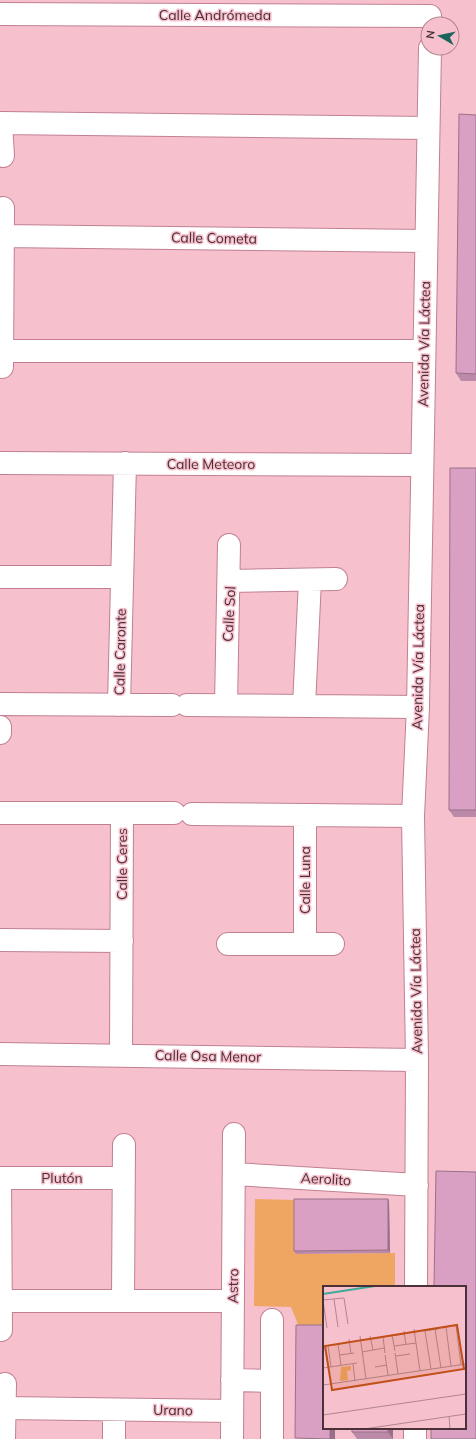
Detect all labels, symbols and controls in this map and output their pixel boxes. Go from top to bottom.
street label: Calle Andrómeda [159,6,271,24]
north arrow [420,16,460,56]
text: N [423,29,438,40]
street label: Calle Cometa [171,228,257,248]
street label: Avenida Vía Láctea [414,281,434,407]
street label: Calle Meteoro [167,455,255,473]
street label: Calle Sol [219,586,239,642]
street label: Avenida Vía Láctea [408,604,428,730]
street label: Calle Caronte [110,608,130,696]
street label: Calle Ceres [113,828,131,900]
street label: Calle Luna [296,846,314,914]
street label: Avenida Vía Láctea [406,928,426,1054]
street label: Calle Osa Menor [155,1046,262,1066]
street label: Plutón [41,1169,83,1187]
street label: Aerolito [300,1169,352,1189]
street label: Astro [224,1268,242,1304]
inset map [323,1286,466,1429]
street label: Urano [153,1401,193,1419]

